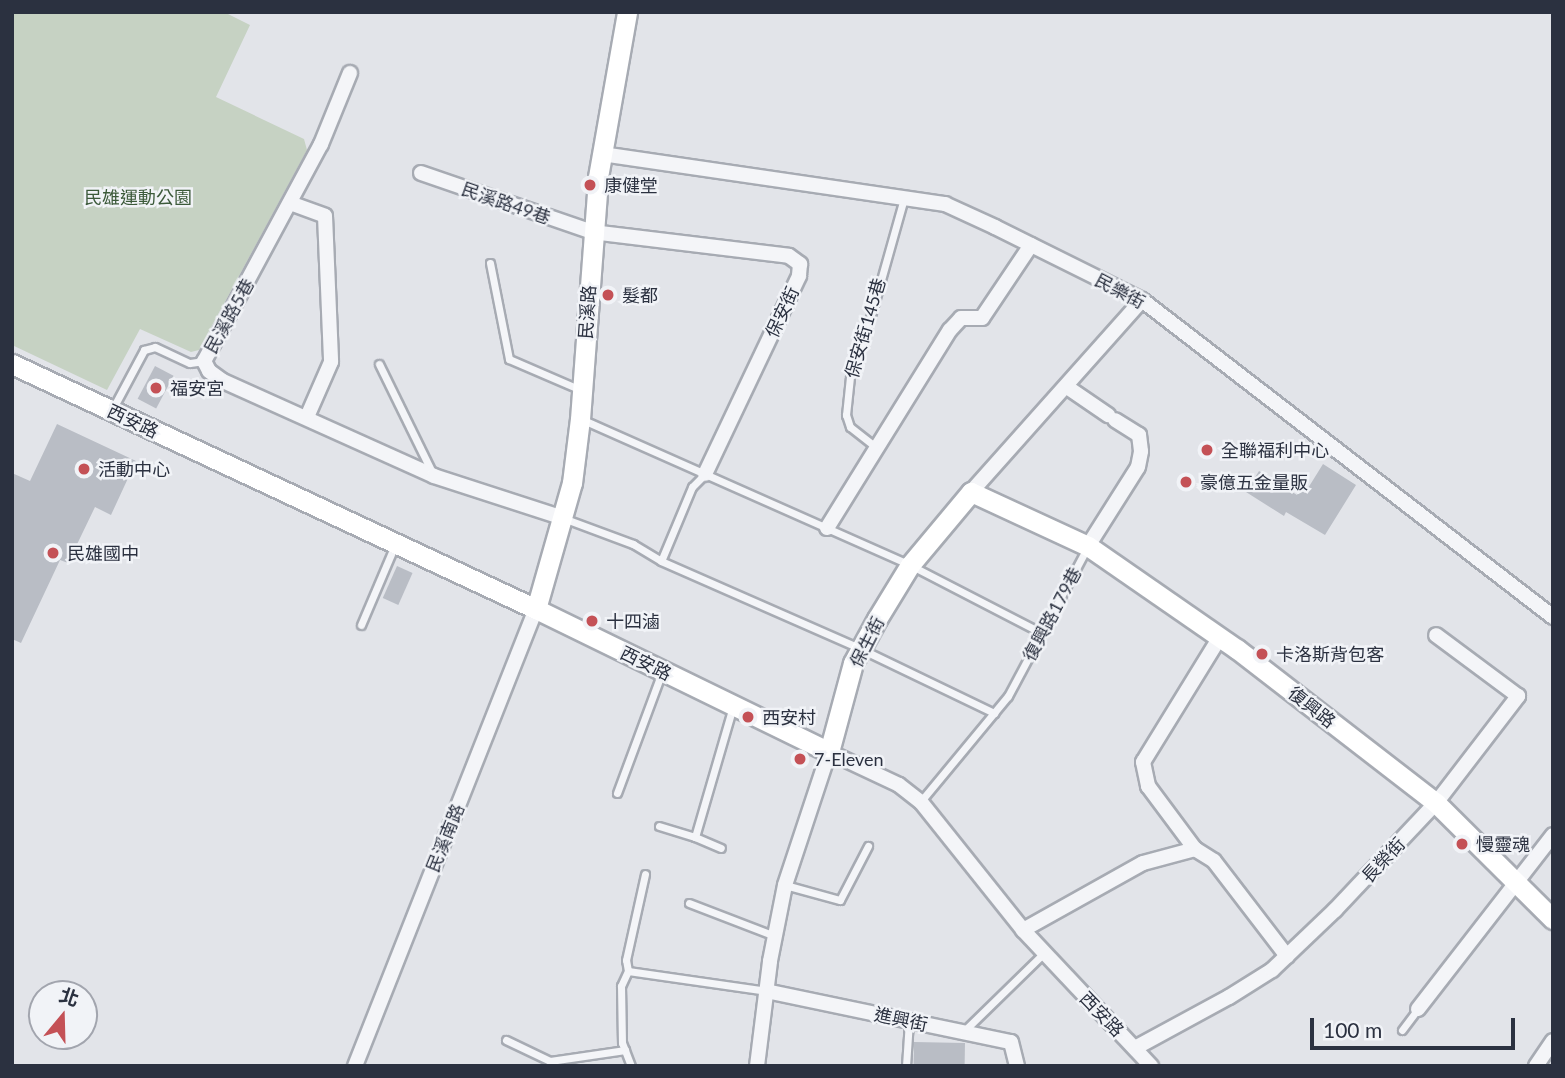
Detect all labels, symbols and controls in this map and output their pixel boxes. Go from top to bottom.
place label: 康健堂 [604,174,658,196]
marker: 康健堂 [582,177,598,193]
street label: 民溪路49巷 [459,178,553,228]
park label: 民雄運動公園 [84,186,192,208]
street label: 民樂街 [1091,269,1149,313]
street label: 民溪路5巷 [200,275,258,357]
street label: 保安街145巷 [840,275,890,381]
street label: 保安街 [761,283,803,341]
street label: 民溪路 [574,284,600,340]
place label: 髮都 [622,284,658,306]
marker: 髮都 [600,287,616,303]
place label: 福安宮 [170,377,224,399]
marker: 福安宮 [148,380,164,396]
street label: 西安路 [104,400,162,442]
place label: 全聯福利中心 [1221,439,1329,461]
marker: 全聯福利中心 [1199,442,1215,458]
place label: 活動中心 [98,458,170,480]
marker: 活動中心 [76,461,92,477]
place label: 豪億五金量販 [1200,471,1308,493]
marker: 豪億五金量販 [1178,474,1194,490]
place label: 民雄國中 [67,542,139,564]
marker: 民雄國中 [45,545,61,561]
street label: 復興路179巷 [1018,563,1086,665]
place label: 十四滷 [606,610,660,632]
marker: 十四滷 [584,613,600,629]
street label: 保生街 [845,613,889,671]
street label: 西安路 [617,641,675,685]
place label: 卡洛斯背包客 [1276,643,1384,665]
marker: 卡洛斯背包客 [1254,646,1270,662]
street label: 復興路 [1284,682,1340,732]
place label: 西安村 [762,706,816,728]
marker: 西安村 [740,709,756,725]
place label: 7-Eleven [814,748,884,770]
marker: 7-Eleven [792,751,808,767]
street label: 民溪南路 [422,801,468,875]
street label: 長榮街 [1357,833,1409,887]
place label: 慢靈魂 [1476,833,1530,855]
marker: 慢靈魂 [1454,836,1470,852]
north arrow [28,980,98,1050]
text: 北 [57,983,82,1011]
street label: 西安路 [1075,987,1129,1041]
street label: 進興街 [872,1003,930,1035]
scale bar [1313,1004,1518,1048]
text: 100 m [1323,1017,1382,1042]

